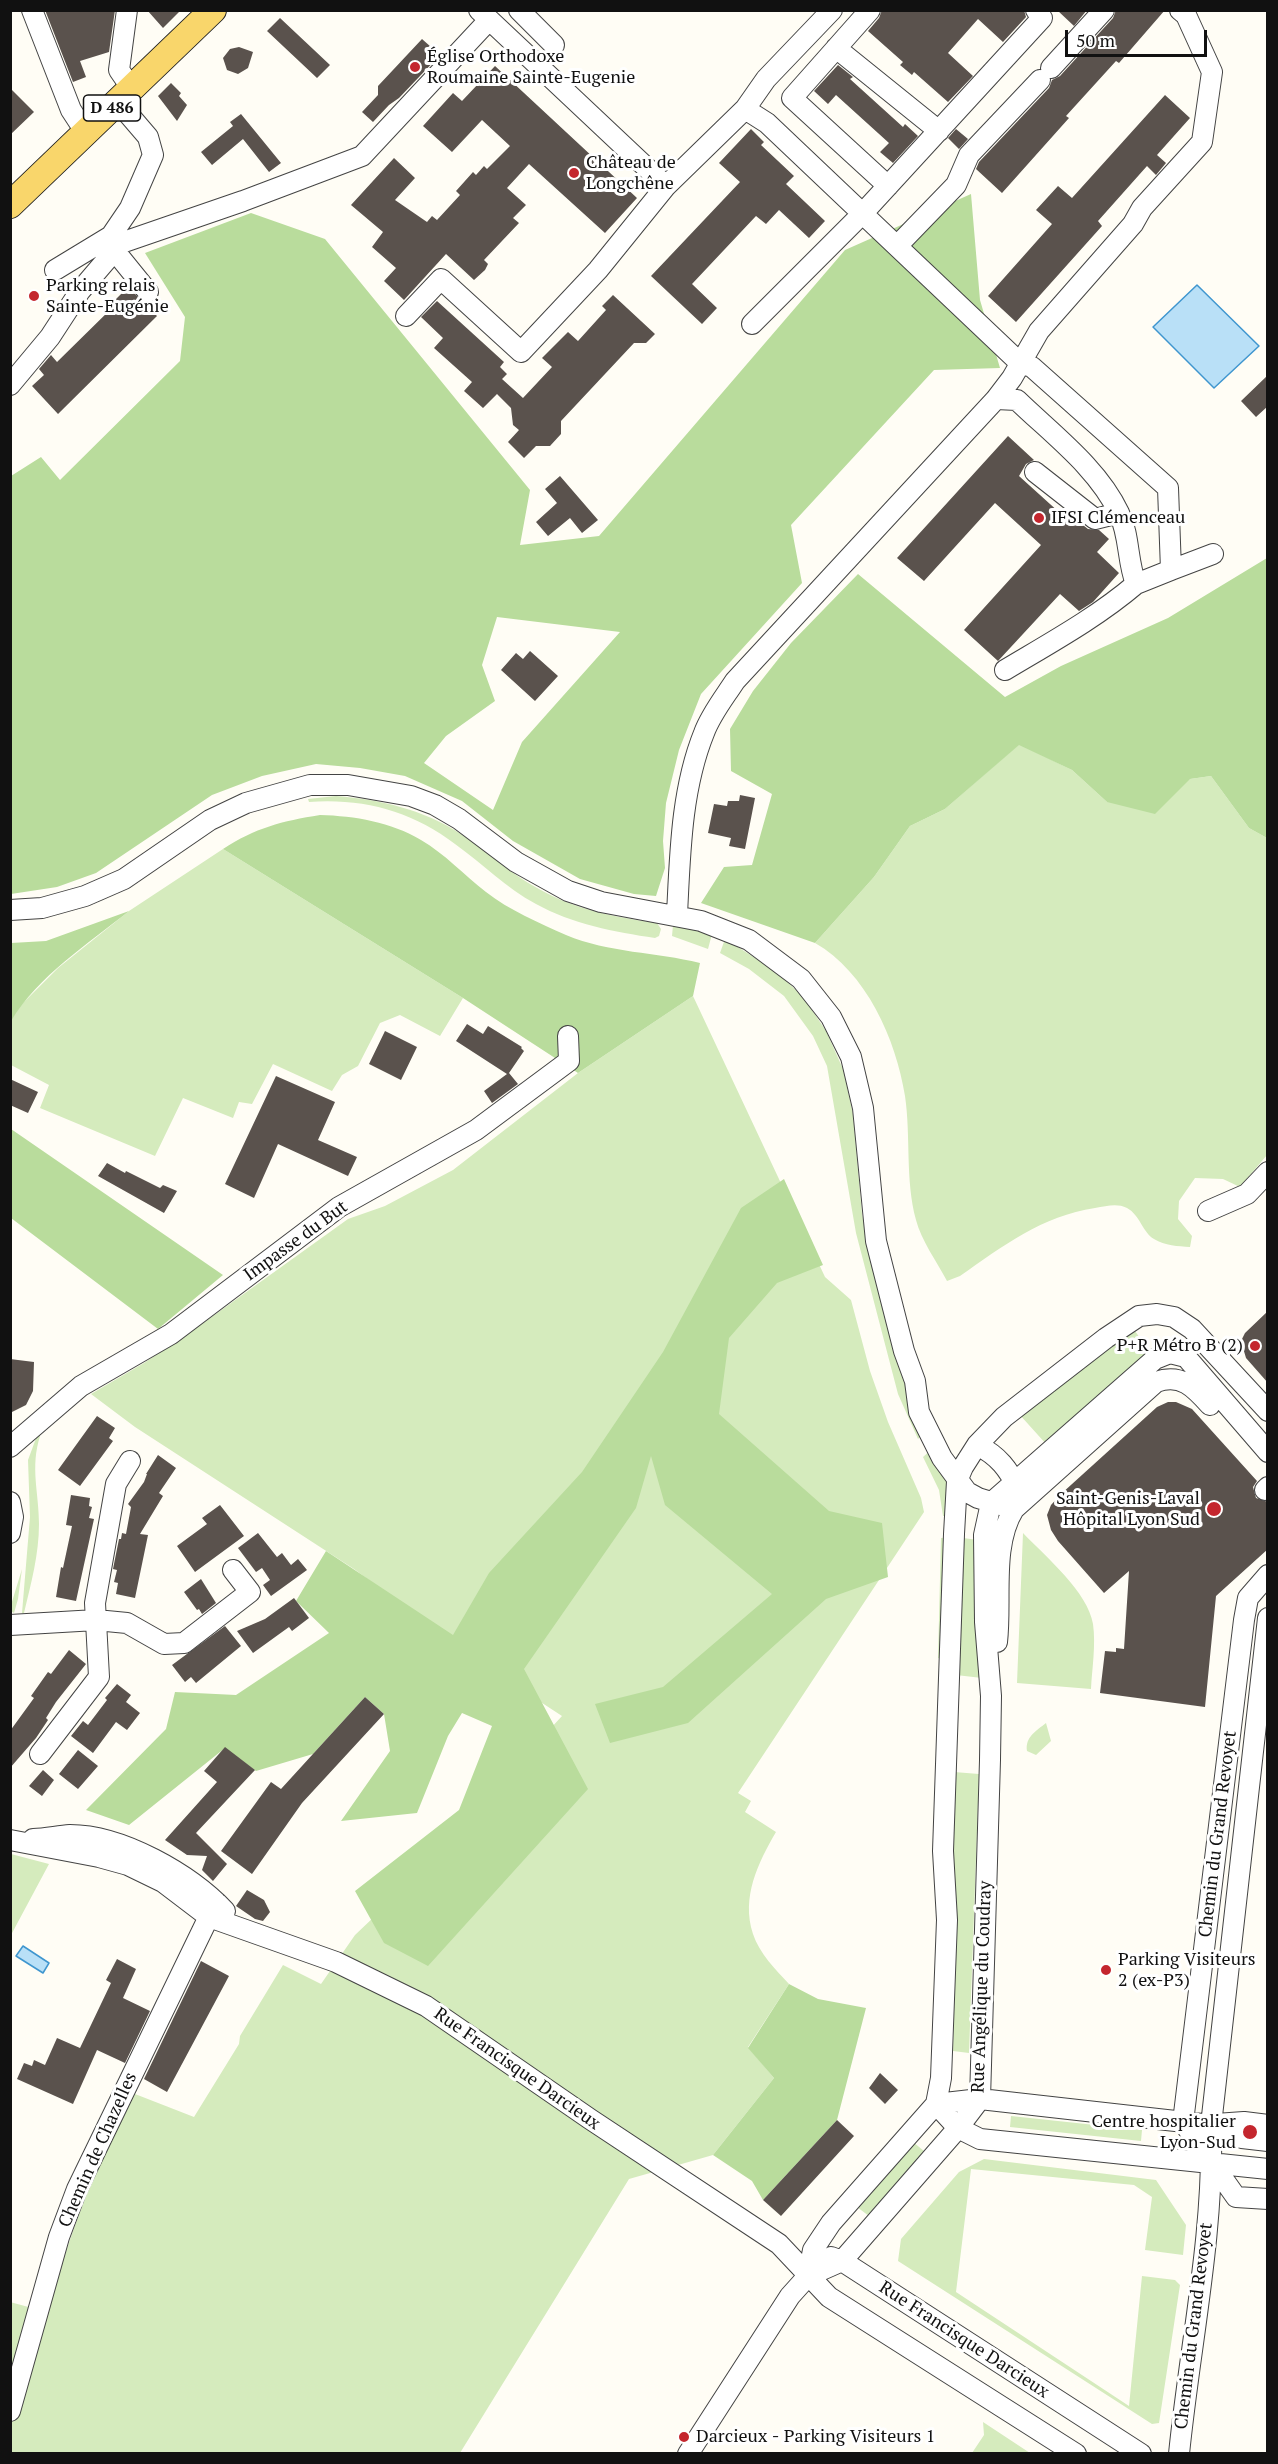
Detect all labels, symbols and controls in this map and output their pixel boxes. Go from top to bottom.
scale bar [1068,18,1210,56]
text: 50 m [1076,28,1115,52]
place label: Église Orthodoxe Roumaine Sainte-Eugenie [427,46,635,88]
marker: Église Orthodoxe Roumaine Sainte-Eugenie [408,60,422,74]
road number: D 486 [84,95,140,121]
place label: Château de Longchêne [586,152,676,195]
marker: Château de Longchêne [567,166,581,180]
place label: Parking relais Sainte-Eugénie [46,275,169,318]
marker: Parking relais Sainte-Eugénie [27,289,41,303]
place label: IFSI Clémenceau [1051,507,1185,529]
marker: IFSI Clémenceau [1032,511,1046,525]
street label: Impasse du But [240,1196,352,1286]
place label: P+R Métro B (2) [1117,1335,1243,1357]
marker: P+R Métro B (2) [1248,1339,1262,1353]
place label: Saint-Genis-Laval Hôpital Lyon Sud [1056,1488,1200,1530]
marker: Saint-Genis-Laval Hôpital Lyon Sud [1205,1500,1223,1518]
street label: Chemin du Grand Revoyet [1195,1729,1241,1939]
street label: Rue Angélique du Coudray [967,1880,997,2094]
place label: Parking Visiteurs 2 (ex-P3) [1118,1949,1256,1992]
marker: Parking Visiteurs 2 (ex-P3) [1099,1963,1113,1977]
street label: Rue Francisque Darcieux [430,2003,604,2135]
street label: Chemin de Chazelles [54,2069,142,2231]
place label: Centre hospitalier Lyon-Sud [1092,2111,1236,2154]
marker: Centre hospitalier Lyon-Sud [1241,2123,1259,2141]
street label: Chemin du Grand Revoyet [1171,2221,1217,2431]
street label: Rue Francisque Darcieux [875,2277,1053,2403]
place label: Darcieux - Parking Visiteurs 1 [696,2426,935,2448]
marker: Darcieux - Parking Visiteurs 1 [677,2430,691,2444]

